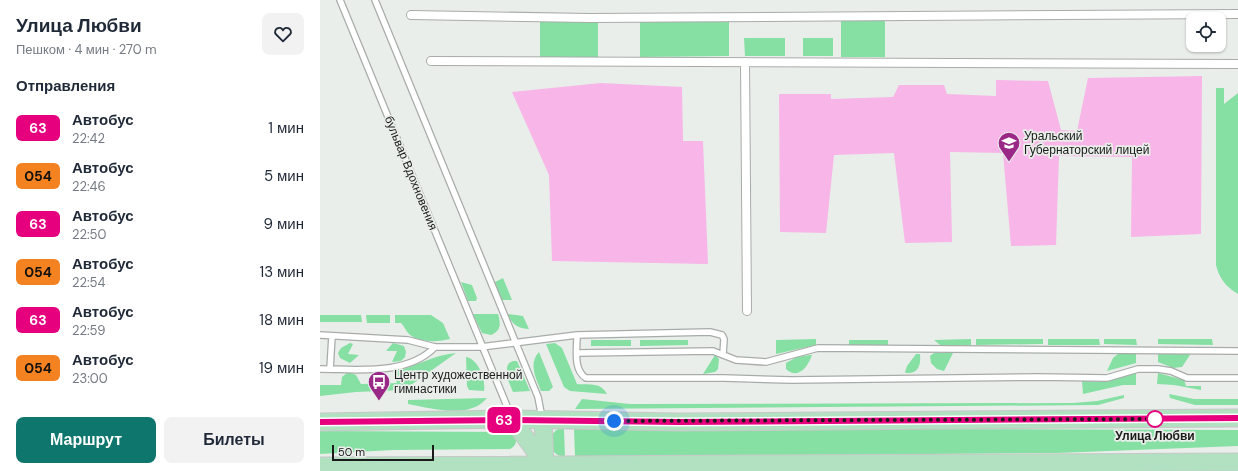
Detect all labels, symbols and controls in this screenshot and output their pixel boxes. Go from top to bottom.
map controls [1186,12,1226,52]
button: locate [1186,12,1226,52]
text: Улица Любви [16,13,142,38]
button: heart [262,13,304,55]
text: Пешком · 4 мин · 270 m [16,41,157,58]
text: Отправления [16,76,115,96]
text: Автобус [72,110,134,130]
street label: бульвар Вдохновения [381,114,441,232]
text: 1 мин [268,118,304,138]
text: 63 [29,119,47,137]
place label: Уральский Губернаторский лицей [1024,128,1149,158]
text: 22:42 [72,130,105,147]
school or university icon: Уральский Губернаторский лицей [996,130,1022,163]
text: Автобус [72,158,134,178]
text: 5 мин [264,166,304,186]
text: 054 [24,167,52,185]
text: 22:46 [72,178,106,195]
text: Автобус [72,206,134,226]
text: 9 мин [264,214,304,234]
text: 63 [29,215,47,233]
text: 22:50 [72,226,106,243]
text: Автобус [72,254,134,274]
text: 13 мин [259,262,304,282]
text: 054 [24,263,52,281]
text: 22:54 [72,274,105,291]
text: Автобус [72,302,134,322]
text: 18 мин [259,310,304,330]
text: 63 [29,311,47,329]
text: 22:59 [72,322,105,339]
text: Автобус [72,350,134,370]
text: 19 мин [259,358,304,378]
text: 054 [24,359,52,377]
place label: Центр художественной гимнастики [394,367,522,397]
bus stop icon: Центр художественной гимнастики [366,369,392,402]
text: 23:00 [72,370,108,387]
line badge: 63 [486,407,522,433]
marker: Улица Любви [1146,410,1164,428]
text: 63 [495,411,513,429]
your location [604,411,624,431]
button: Маршрут [16,417,156,463]
button: Билеты [164,417,304,463]
place label: Улица Любви [1115,428,1195,444]
scale bar [332,443,434,462]
text: 50 m [338,445,365,459]

